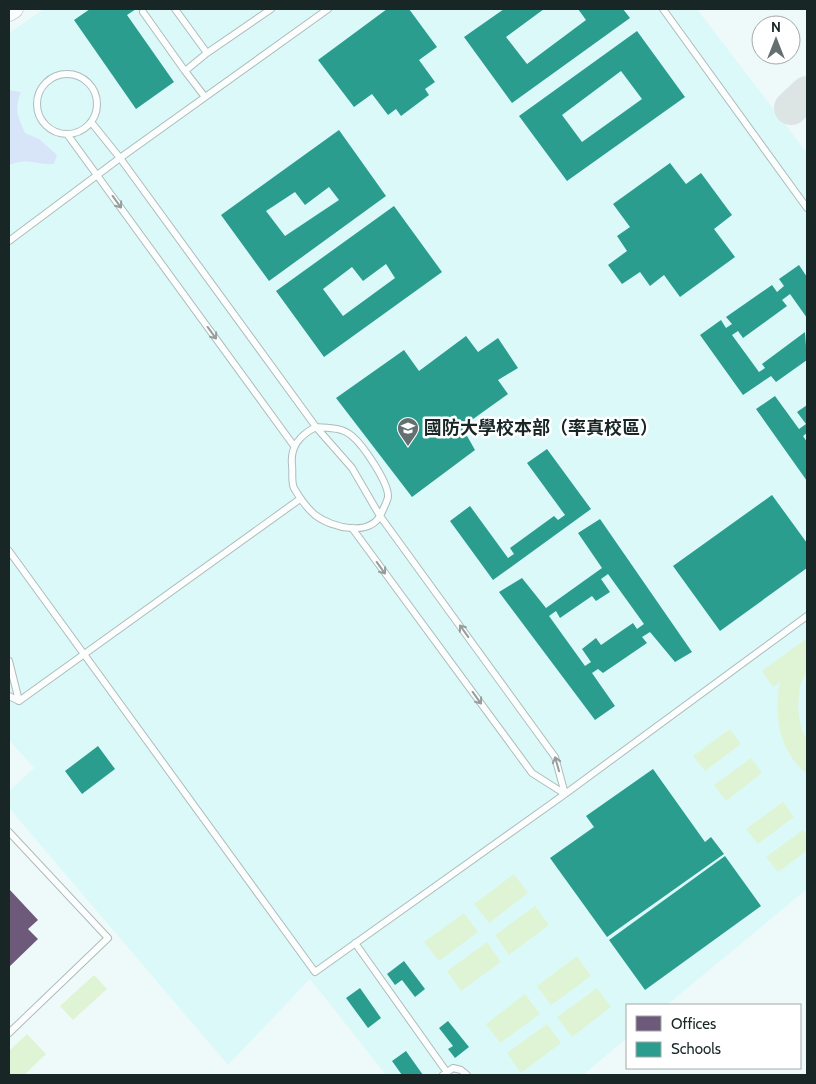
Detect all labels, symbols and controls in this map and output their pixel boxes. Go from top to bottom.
north arrow [751,15,801,65]
text: N [771,18,781,36]
one-way arrow [112,195,122,209]
one-way arrow [207,326,217,340]
school or university icon: 國防大學校本部（率真校區） [396,416,420,447]
place label: 國防大學校本部（率真校區） [424,417,658,439]
one-way arrow [376,560,386,574]
one-way arrow [459,624,469,638]
one-way arrow [472,691,482,705]
one-way arrow [551,757,561,773]
legend [626,1004,801,1069]
text: Offices [671,1015,716,1033]
text: Schools [671,1040,721,1058]

